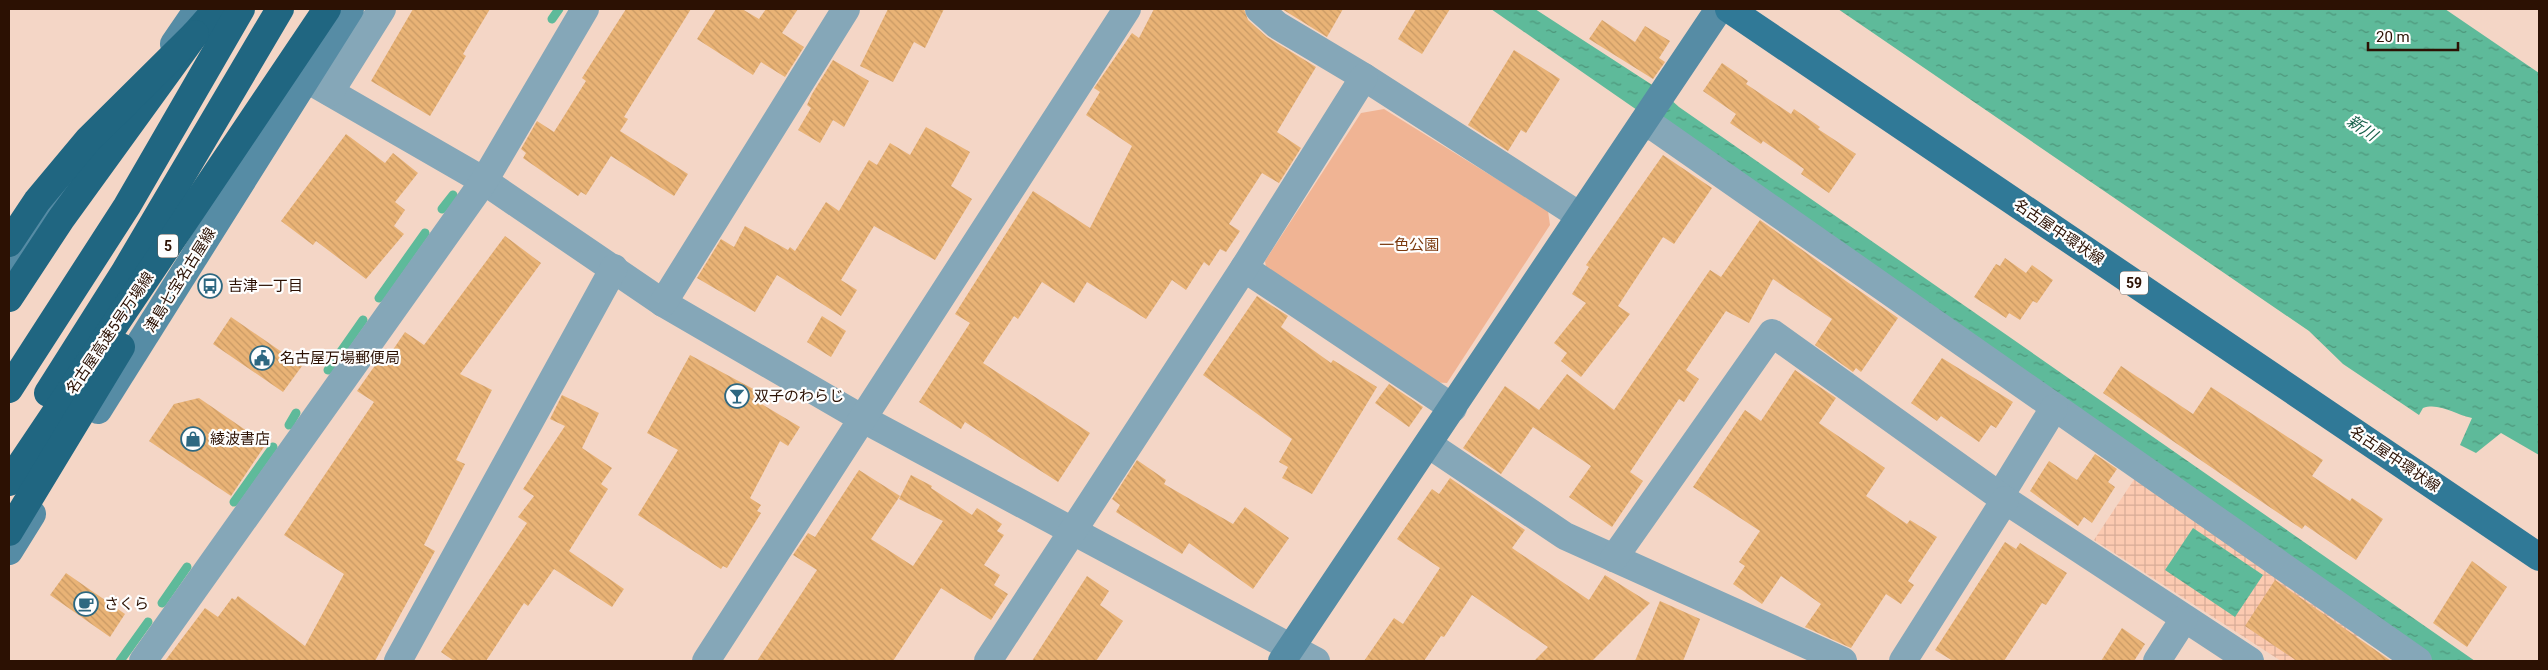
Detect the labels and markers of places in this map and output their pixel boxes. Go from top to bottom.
bus stop icon: 吉津一丁目 [197,273,223,299]
place label: 吉津一丁目 [228,277,303,295]
public building icon: 名古屋万場郵便局 [249,345,275,371]
place label: 名古屋万場郵便局 [280,349,400,367]
bar icon: 双子のわらじ [724,383,750,409]
place label: 双子のわらじ [754,387,844,405]
shop icon: 綾波書店 [180,426,206,452]
place label: 綾波書店 [210,430,270,448]
cafe icon: さくら [73,591,99,617]
place label: さくら [104,595,149,613]

